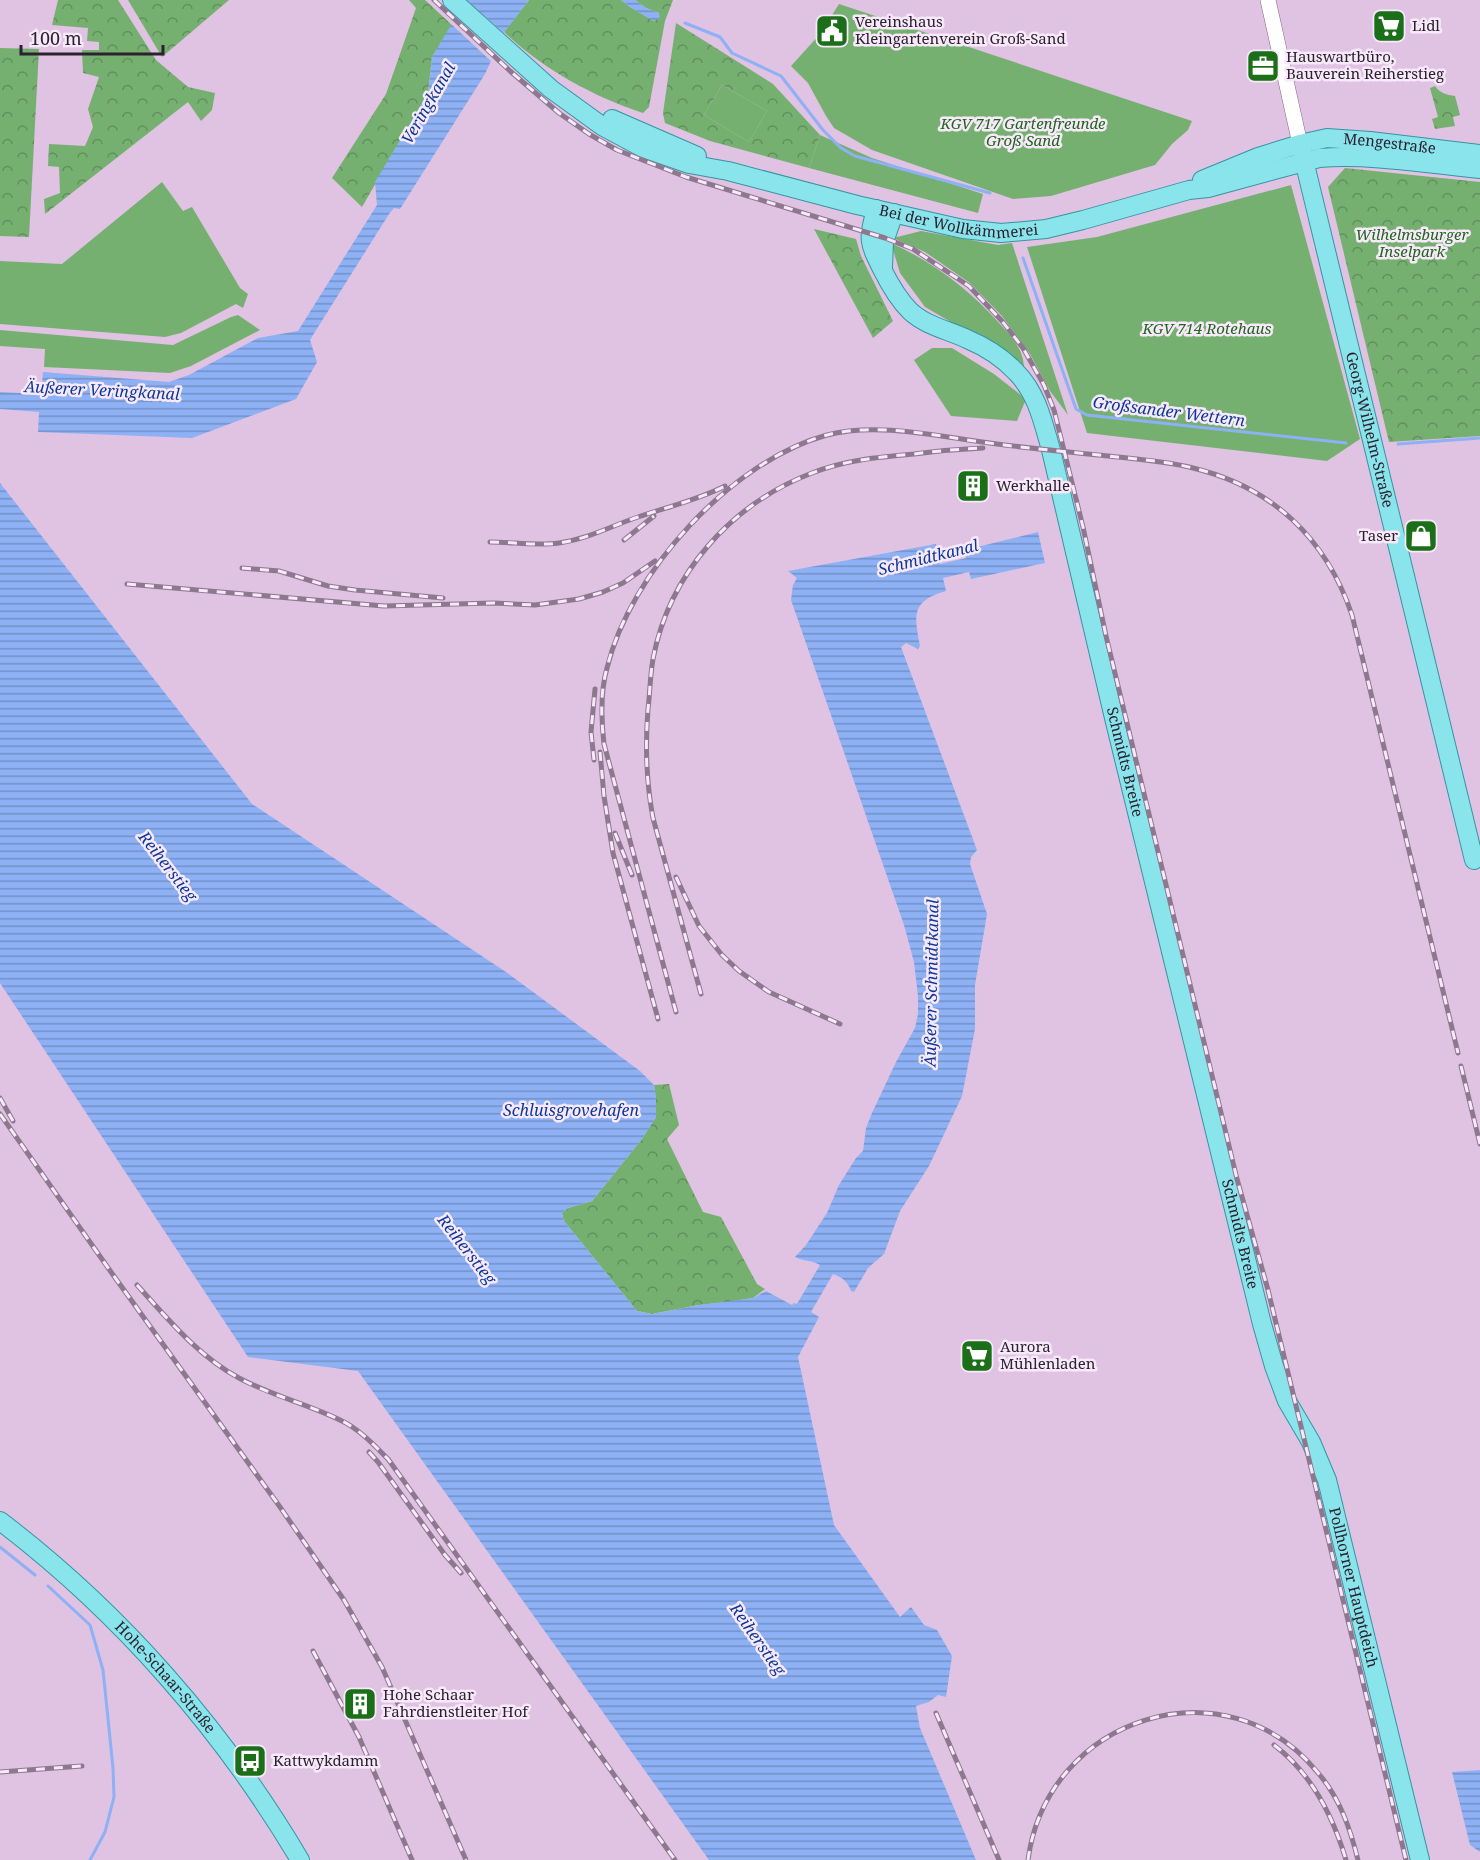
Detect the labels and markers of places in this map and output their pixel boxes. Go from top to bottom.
supermarket icon: Lidl [1371,8,1407,44]
place label: Vereinshaus Kleingartenverein Groß-Sand [855,11,1066,48]
public building icon: Vereinshaus Kleingartenverein Groß-Sand [814,13,850,49]
place label: Lidl [1412,15,1440,35]
place label: Hauswartbüro, Bauverein Reiherstieg [1286,46,1444,83]
office icon: Hauswartbüro, Bauverein Reiherstieg [1245,48,1281,84]
building icon: Werkhalle [955,468,991,504]
place label: Werkhalle [996,475,1070,495]
shop icon: Taser [1403,518,1439,554]
place label: Taser [1359,525,1398,545]
place label: Aurora Mühlenladen [1000,1336,1096,1373]
supermarket icon: Aurora Mühlenladen [959,1338,995,1374]
place label: Hohe Schaar Fahrdienstleiter Hof [383,1684,529,1721]
building icon: Hohe Schaar Fahrdienstleiter Hof [342,1686,378,1722]
bus stop icon: Kattwykdamm [232,1743,268,1779]
place label: Kattwykdamm [273,1750,378,1770]

